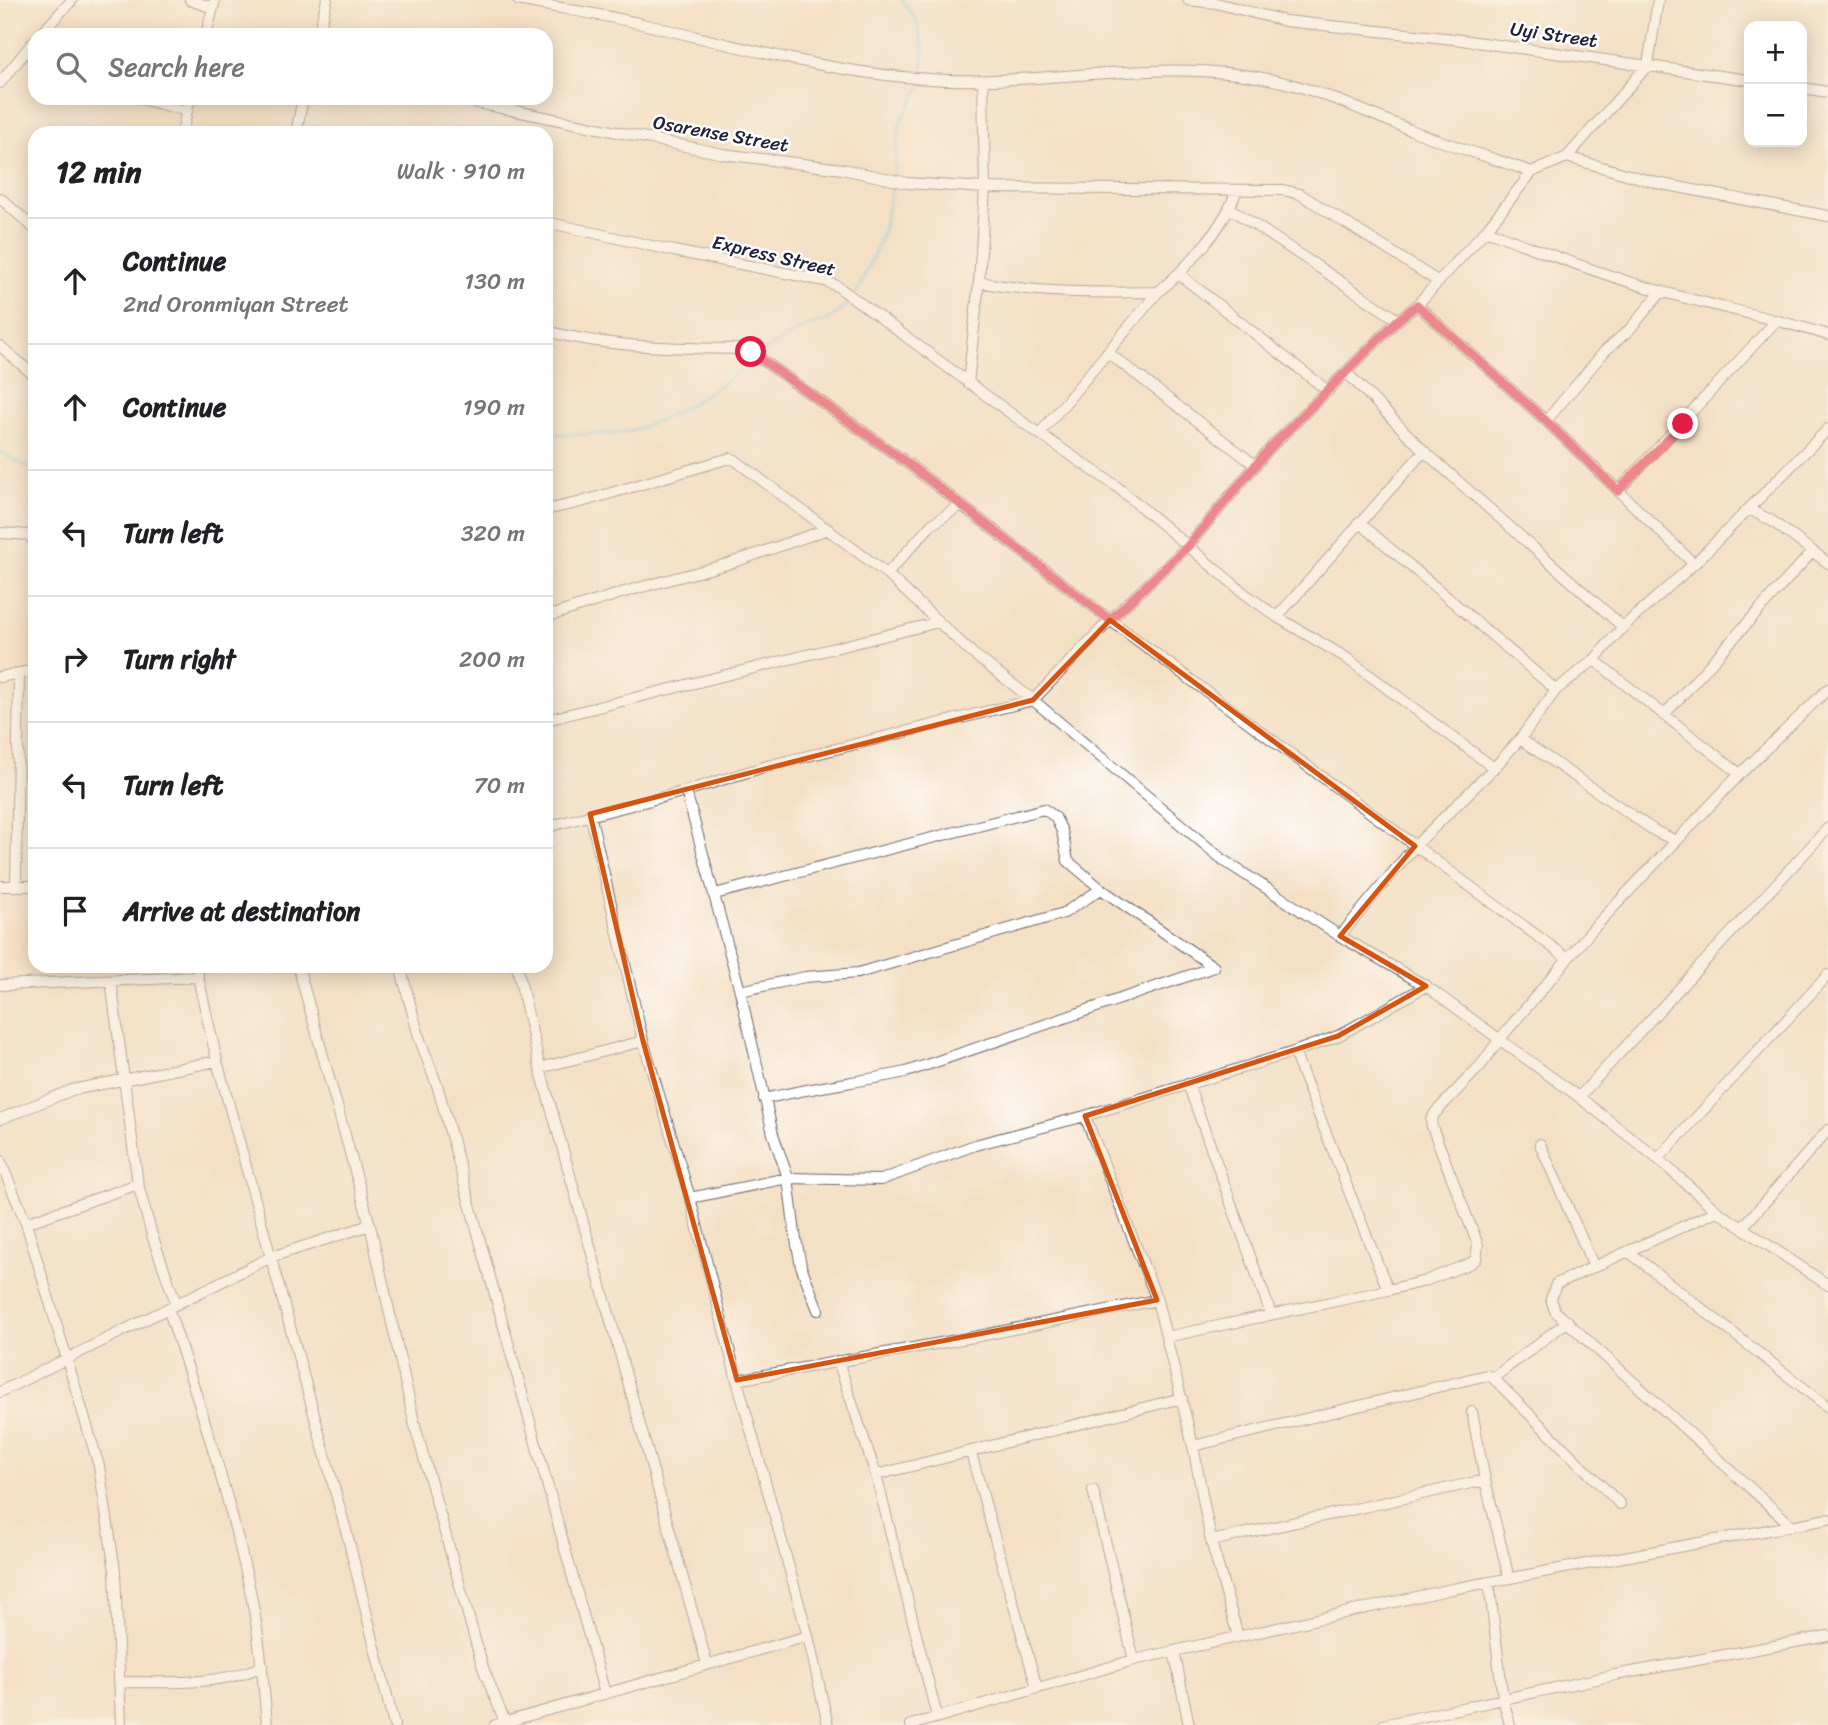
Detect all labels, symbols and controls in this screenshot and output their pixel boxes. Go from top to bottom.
street label: Uyi Street [1508,12,1600,57]
map controls [1744,21,1807,147]
button: + [1744,21,1807,84]
search box [28,28,553,105]
text: Search here [108,44,245,90]
icon: search [52,48,90,86]
button: − [1744,84,1807,147]
street label: Osarense Street [651,105,791,162]
text: 12 min [56,145,141,199]
text: Walk · 910 m [397,151,525,192]
street label: Express Street [709,225,839,286]
text: Continue [123,238,226,284]
text: 130 m [464,261,525,302]
icon: ahead [56,262,94,300]
text: 2nd Oronmiyan Street [123,284,349,325]
route start [735,336,766,367]
text: Continue [123,384,226,430]
text: 190 m [463,387,525,428]
icon: ahead [56,388,94,426]
route end [1667,408,1698,439]
text: Turn left [123,510,223,556]
text: 320 m [461,513,525,554]
icon: left [56,514,94,552]
text: Turn right [123,636,236,682]
text: 200 m [459,639,525,680]
icon: right [56,640,94,678]
text: Turn left [123,762,223,808]
text: 70 m [474,765,525,806]
icon: left [56,766,94,804]
text: Arrive at destination [123,888,360,934]
icon: arrive [56,892,94,930]

